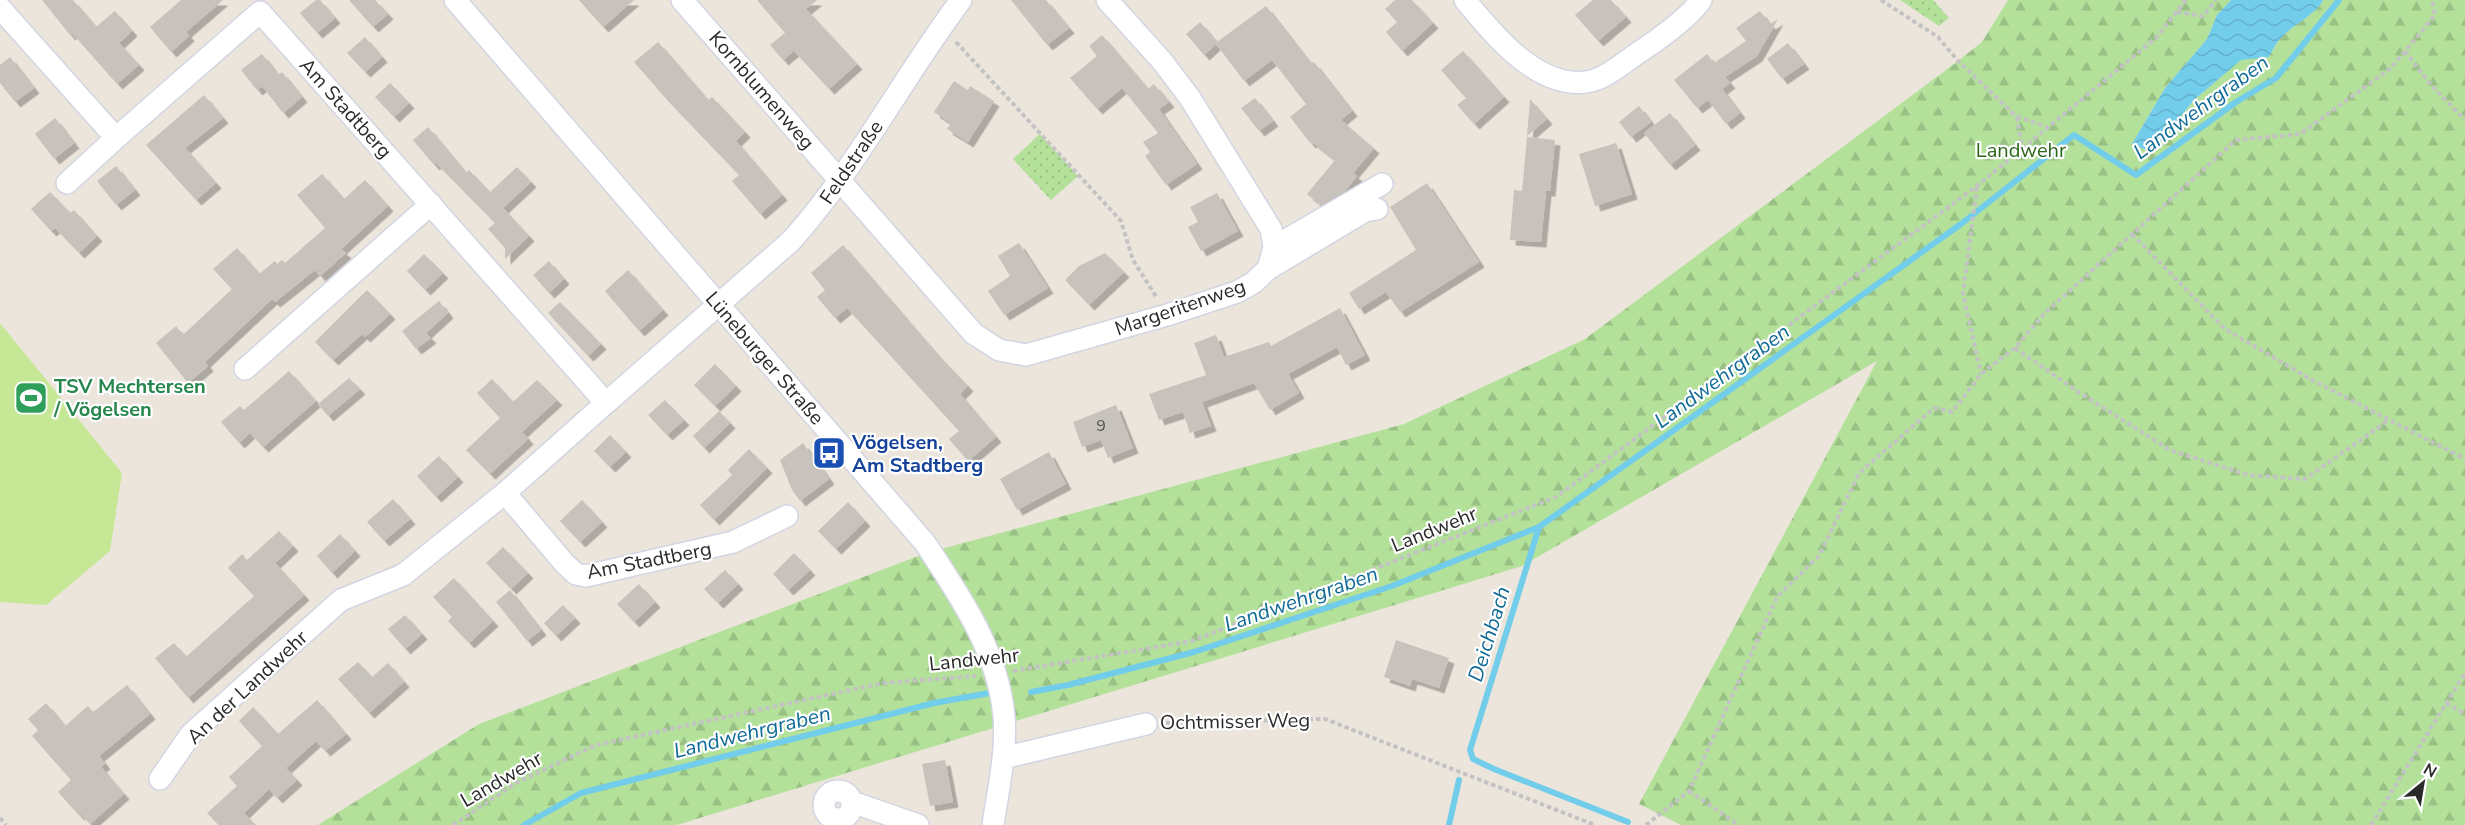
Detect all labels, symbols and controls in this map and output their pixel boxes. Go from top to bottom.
street label: Kornblumenweg [703,25,821,155]
water label: Landwehrgraben [2128,48,2274,166]
street label: Am Stadtberg [293,52,398,164]
street label: Feldstraße [813,115,889,210]
park label: Landwehr [1976,137,2066,164]
street label: Margeritenweg [1111,272,1249,342]
street label: Lüneburger Straße [699,286,830,431]
water label: Landwehrgraben [1649,317,1795,435]
place label: TSV Mechtersen / Vögelsen [53,373,206,423]
sports icon: TSV Mechtersen / Vögelsen [13,380,49,416]
house number: 9 [1096,415,1106,437]
place label: Vögelsen, Am Stadtberg [851,429,983,479]
bus stop icon: Vögelsen, Am Stadtberg [811,435,847,471]
street label: Landwehr [1387,500,1481,559]
street label: Am Stadtberg [584,535,714,586]
water label: Landwehrgraben [1220,560,1382,638]
water label: Deichbach [1461,583,1517,685]
street label: An der Landwehr [181,624,314,750]
street label: Landwehr [928,641,1020,678]
water label: Landwehrgraben [671,699,833,765]
street label: Ochtmisser Weg [1160,707,1310,736]
street label: Landwehr [455,745,547,814]
north arrow [2393,753,2453,813]
text: N [2419,758,2441,783]

